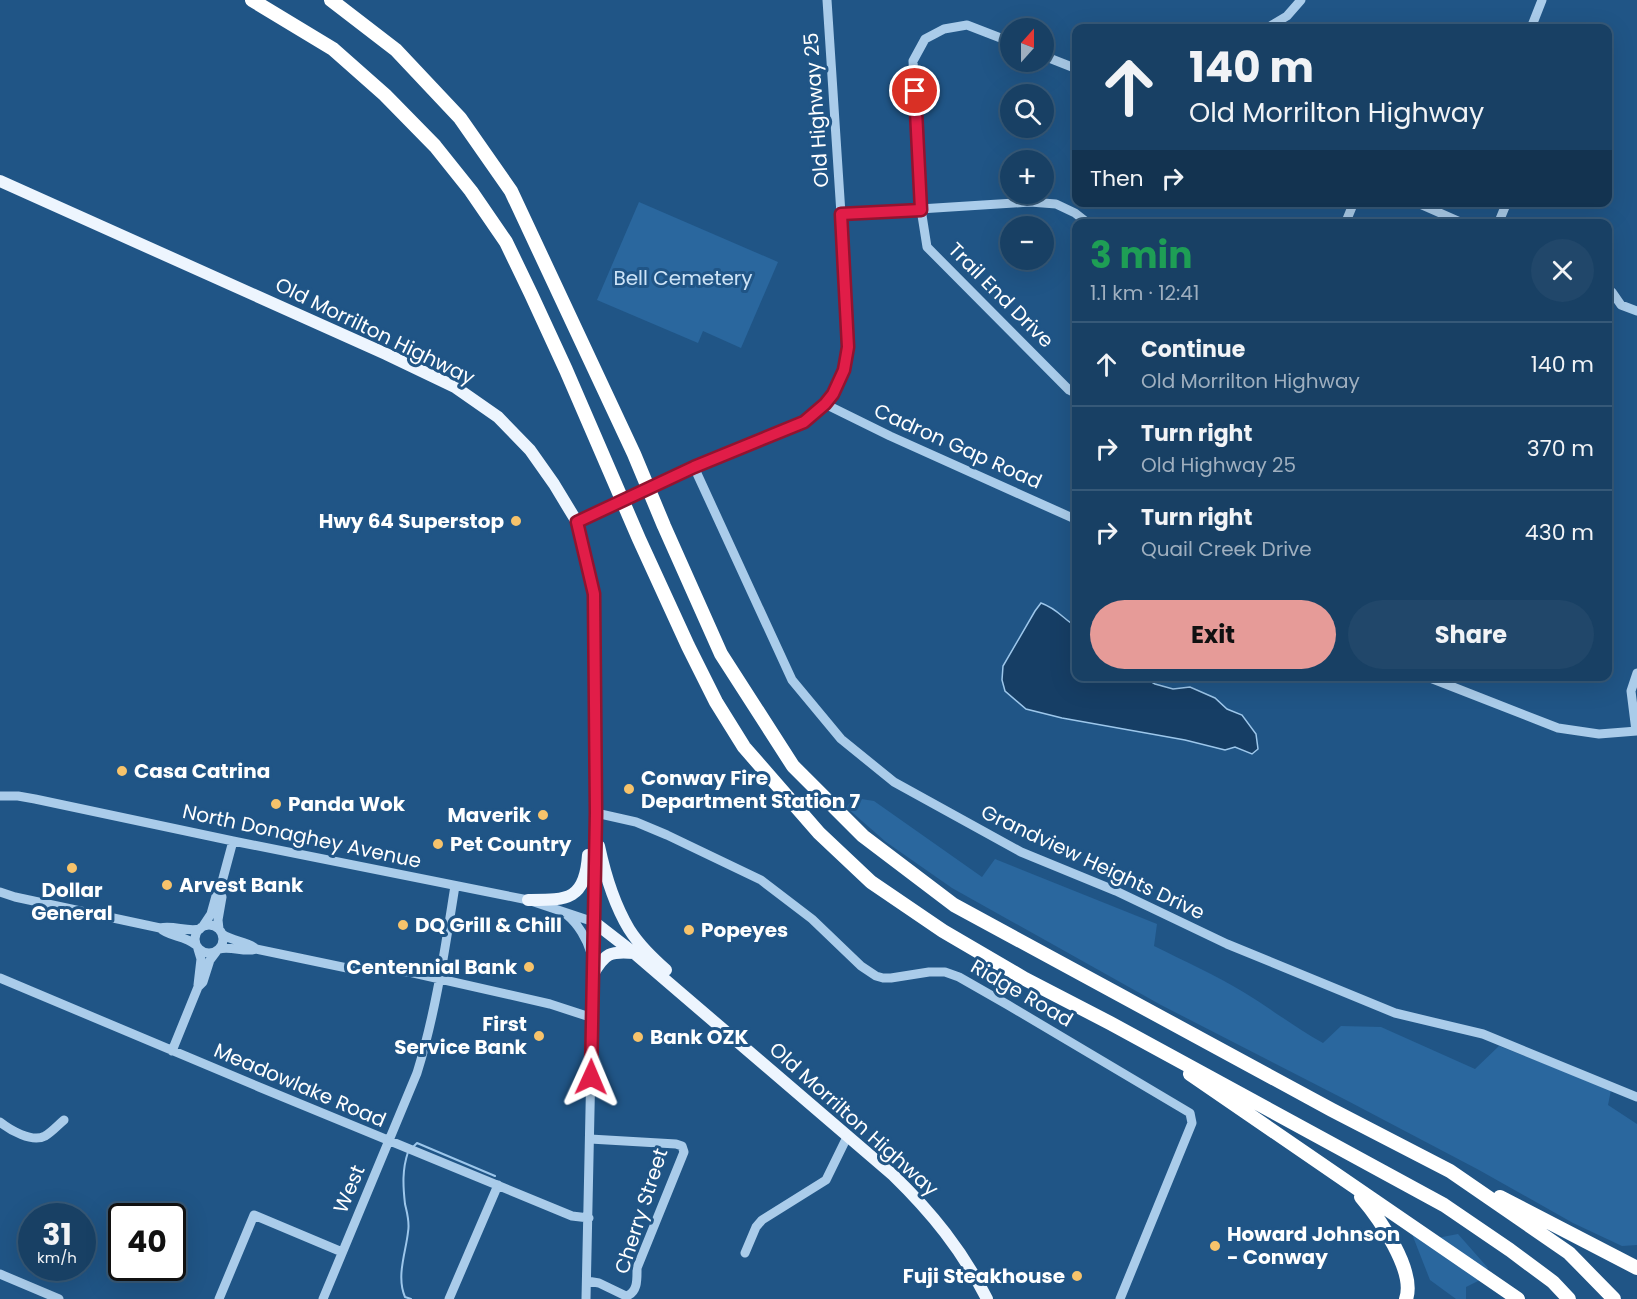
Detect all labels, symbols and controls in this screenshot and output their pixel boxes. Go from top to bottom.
north arrow [1000,18,1054,72]
map controls [1000,18,1054,270]
street label: Old Highway 25 [797,32,835,188]
text: 140 m [1189,38,1314,97]
icon: ahead [1090,48,1168,126]
pin [889,65,940,116]
icon: arrive [898,74,931,107]
button: search [1000,84,1054,138]
text: Old Morrilton Highway [1189,94,1484,131]
button: + [1000,150,1054,204]
icon: right [1156,162,1189,195]
text: Then [1090,163,1144,194]
button: − [1000,216,1054,270]
text: 3 min [1090,230,1192,281]
street label: Trail End Drive [942,236,1060,354]
button: close [1531,239,1594,302]
park label: Bell Cemetery [613,264,753,292]
street label: Old Morrilton Highway [271,270,479,392]
text: 1.1 km · 12:41 [1090,279,1199,307]
text: Continue [1141,334,1245,365]
icon: ahead [1090,348,1123,381]
text: 140 m [1531,349,1594,380]
text: Old Morrilton Highway [1141,367,1360,395]
street label: Cadron Gap Road [870,396,1046,496]
text: Turn right [1141,418,1252,449]
icon: right [1090,432,1123,465]
text: 370 m [1527,433,1594,464]
text: Old Highway 25 [1141,451,1296,479]
text: Turn right [1141,502,1252,533]
place label: Hwy 64 Superstop [319,507,504,535]
marker: Hwy 64 Superstop [509,514,523,528]
icon: right [1090,516,1123,549]
text: 430 m [1525,517,1594,548]
text: Quail Creek Drive [1141,535,1312,563]
button: Exit [1090,600,1336,669]
button: Share [1348,600,1594,669]
place label: Casa Catrina [134,757,270,785]
marker: Casa Catrina [115,764,129,778]
place label: Conway Fire Department Station 7 [641,764,861,815]
marker: Conway Fire Department Station 7 [622,782,636,796]
place label: Panda Wok [288,790,406,818]
street label: North Donaghey Avenue [180,797,424,875]
marker: Panda Wok [269,797,283,811]
street label: Grandview Heights Drive [977,798,1209,926]
place label: Maverik [447,801,532,829]
marker: Maverik [536,808,550,822]
place label: Pet Country [450,830,572,858]
marker: Pet Country [431,837,445,851]
marker: Dollar General [65,861,79,875]
place label: Arvest Bank [179,871,304,899]
place label: Dollar General [31,876,113,927]
marker: Arvest Bank [160,878,174,892]
place label: DQ Grill & Chill [415,911,562,939]
place label: Popeyes [701,916,788,944]
marker: DQ Grill & Chill [396,918,410,932]
marker: Popeyes [682,923,696,937]
street label: Ridge Road [966,952,1078,1034]
place label: Centennial Bank [346,953,518,981]
marker: Centennial Bank [522,960,536,974]
place label: First Service Bank [394,1010,528,1061]
place label: Bank OZK [650,1023,748,1051]
marker: First Service Bank [532,1029,546,1043]
marker: Bank OZK [631,1030,645,1044]
street label: Old Morrilton Highway [763,1035,945,1203]
street label: Meadowlake Road [210,1036,390,1134]
position arrow [559,1045,623,1109]
street label: Cherry Street [607,1145,675,1277]
street label: West [326,1161,372,1217]
speed limit sign: 40 [108,1203,186,1281]
text: 31 [42,1213,72,1256]
place label: Howard Johnson - Conway [1227,1220,1400,1271]
marker: Howard Johnson - Conway [1208,1239,1222,1253]
text: km/h [37,1247,77,1268]
place label: Fuji Steakhouse [903,1262,1065,1290]
marker: Fuji Steakhouse [1070,1269,1084,1283]

